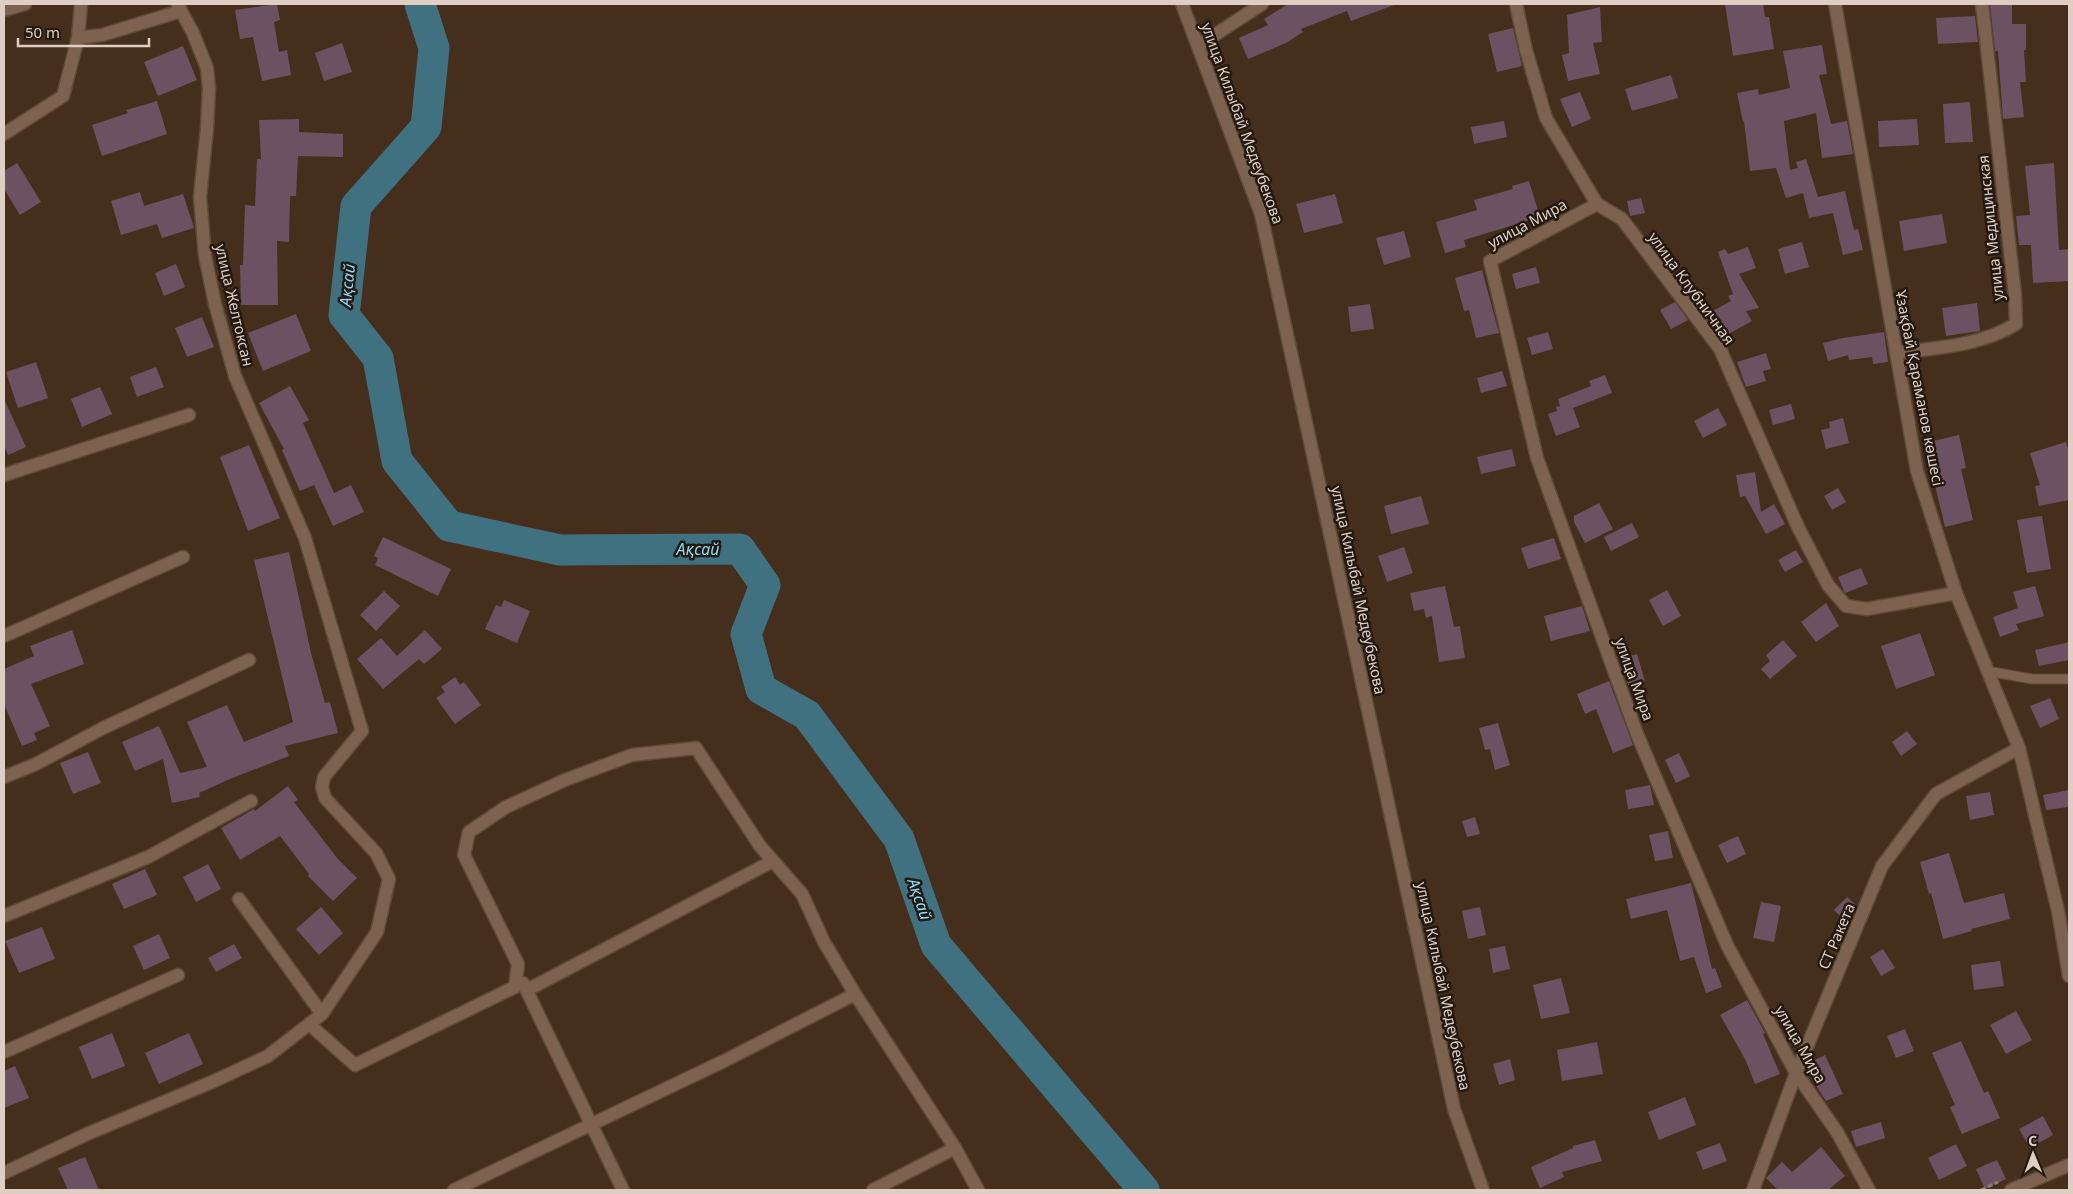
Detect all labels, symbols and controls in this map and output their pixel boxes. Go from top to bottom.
scale bar [18,15,149,47]
street label: улица Килыбай Медеубекова [1197,20,1289,226]
text: 50 m [25,22,60,42]
street label: улица Медицинская [1972,154,2008,302]
street label: улица Мира [1484,194,1570,252]
street label: улица Клубничная [1644,228,1740,348]
street label: улица Желтоксан [211,242,259,368]
water label: Ақсай [334,263,360,308]
street label: Ұзақбай Қараманов көшесі [1891,288,1949,488]
street label: улица Килыбай Медеубекова [1327,484,1391,696]
water label: Ақсай [676,538,719,560]
street label: улица Мира [1611,635,1659,723]
water label: Ақсай [902,874,937,923]
street label: улица Килыбай Медеубекова [1412,880,1476,1092]
street label: СТ Ракета [1813,900,1859,972]
street label: улица Мира [1771,1001,1831,1087]
north arrow [2008,1129,2058,1179]
text: С [2028,1131,2037,1150]

